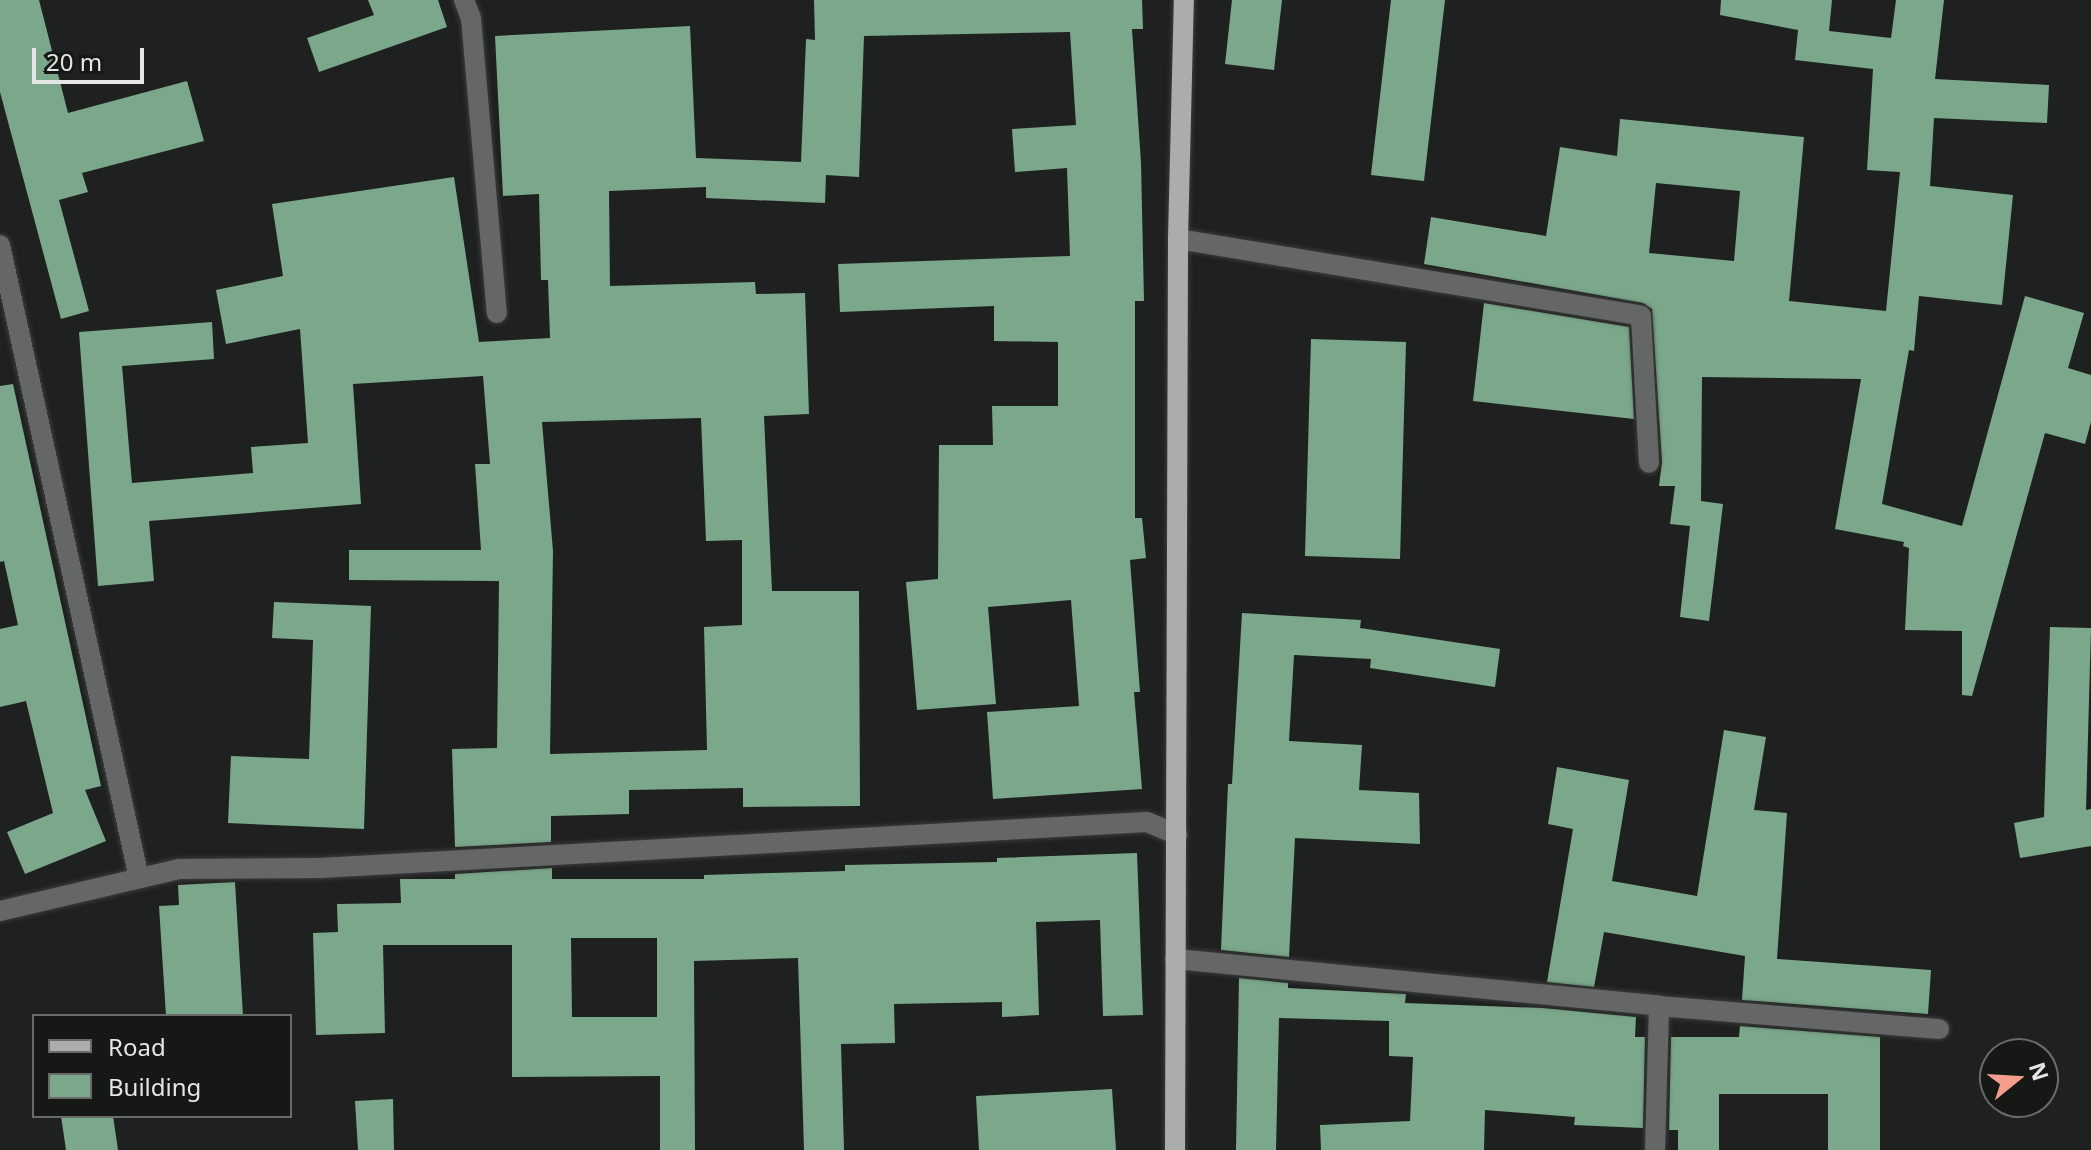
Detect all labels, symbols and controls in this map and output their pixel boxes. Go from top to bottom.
scale bar [36,32,148,82]
text: 20 m [46,45,102,78]
legend [32,1014,292,1118]
text: Road [108,1030,166,1063]
north arrow [1979,1038,2059,1118]
text: N [2023,1058,2057,1084]
text: Building [108,1070,201,1103]

